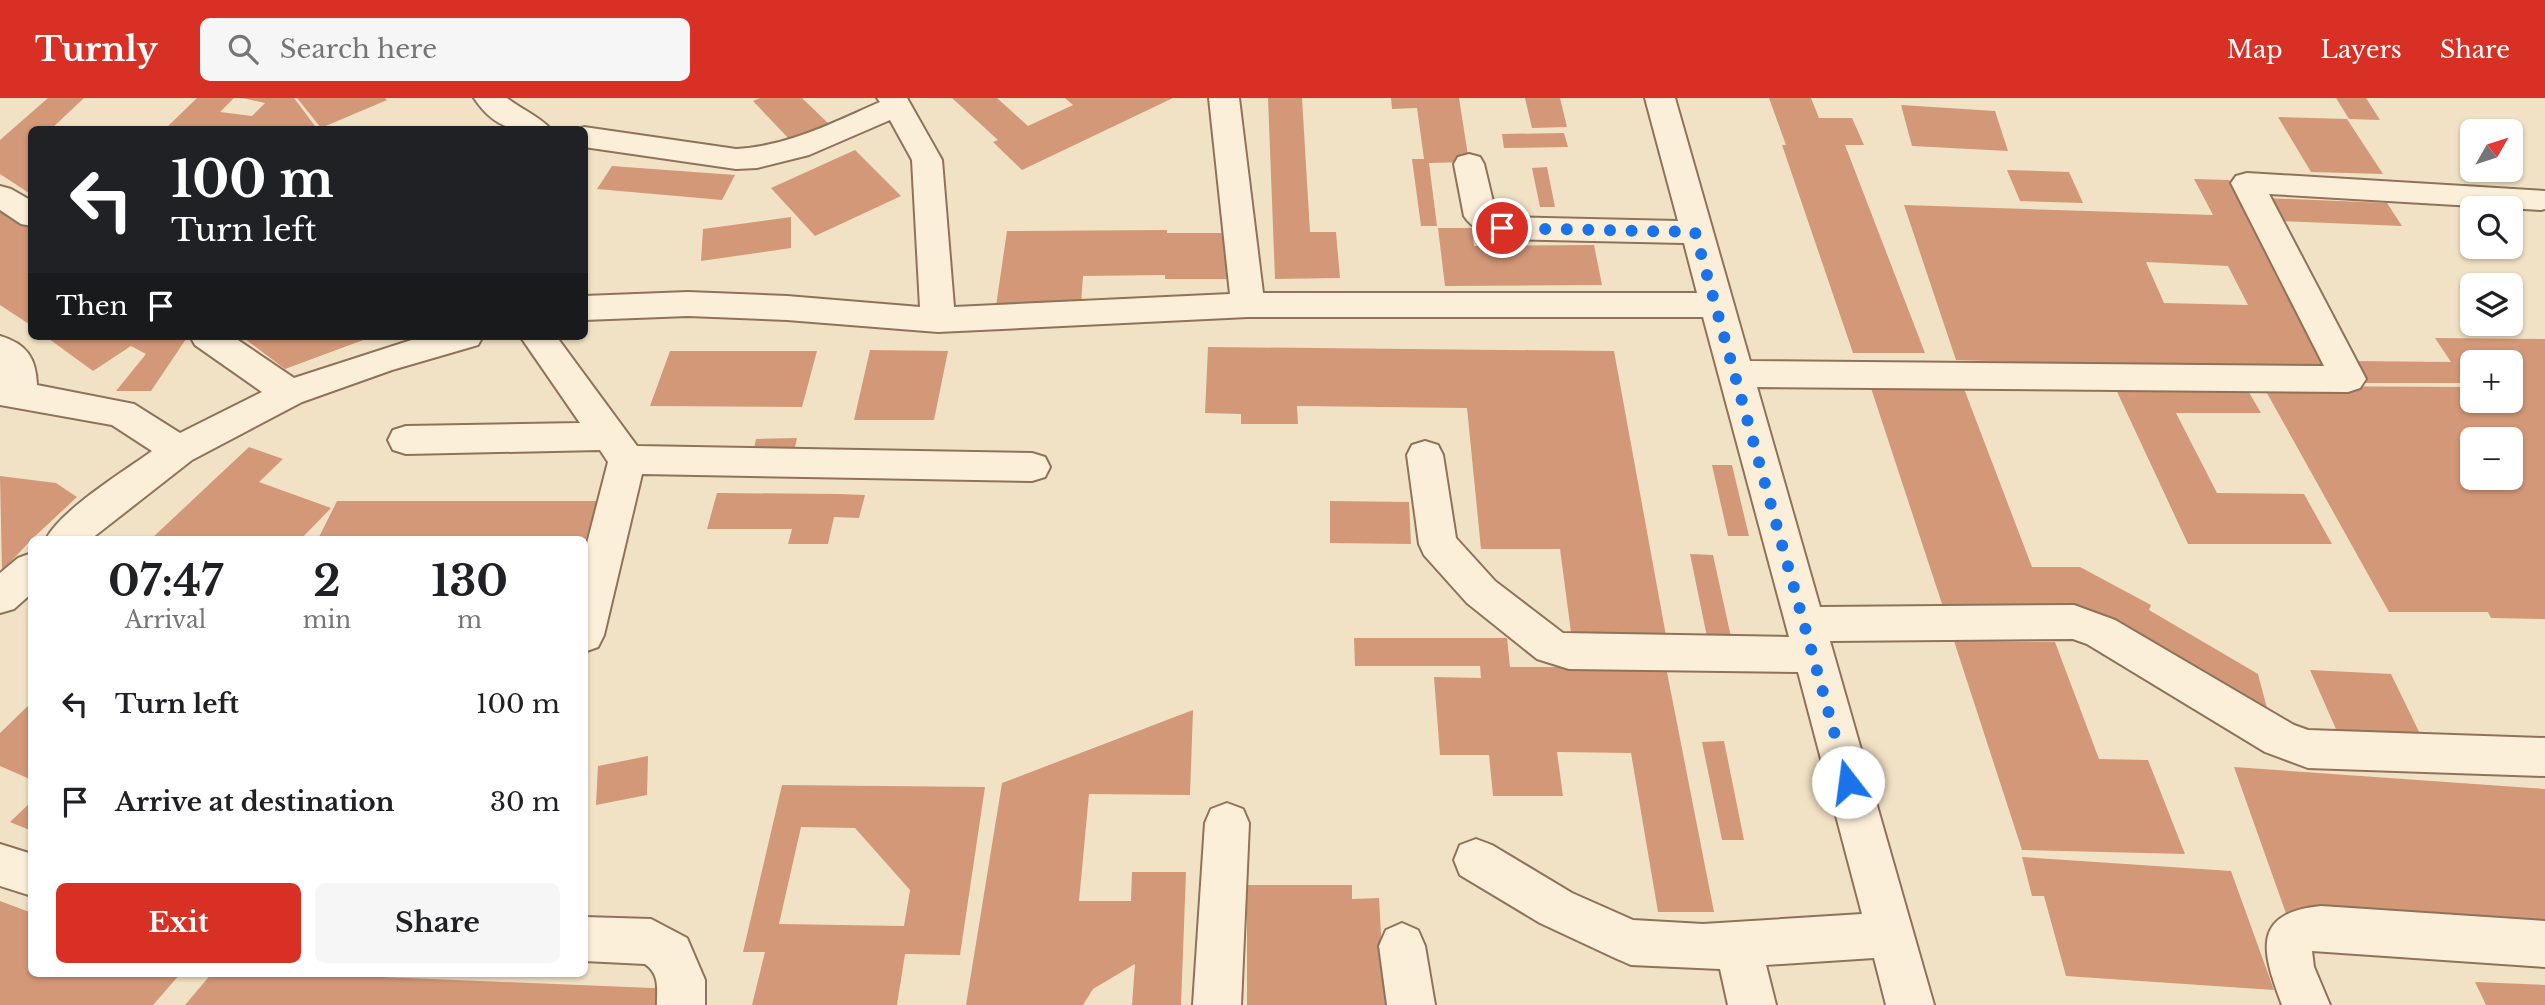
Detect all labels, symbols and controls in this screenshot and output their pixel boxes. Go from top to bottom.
search box [200,18,690,81]
text: Turnly [35,29,158,70]
icon: search [224,30,262,68]
text: Search here [280,33,437,65]
text: Map [2227,35,2283,64]
text: Layers [2321,35,2402,64]
text: Share [2440,35,2510,64]
north arrow [2460,119,2524,182]
map controls [2460,119,2523,490]
text: 100 m [171,149,334,210]
icon: left [56,154,147,245]
button: search [2460,196,2523,259]
pin [1472,198,1532,258]
icon: arrive [1483,209,1521,247]
text: Turn left [171,210,317,250]
button: layers [2460,273,2523,336]
icon: arrive [142,287,180,325]
text: Then [56,290,128,322]
button: + [2460,350,2523,413]
button: − [2460,427,2523,490]
text: 07:47 [108,555,223,607]
text: 2 [313,555,341,607]
text: 130 [431,555,508,607]
text: Arrival [125,606,206,634]
text: min [303,606,351,634]
text: m [457,606,482,634]
icon: left [56,685,94,723]
text: Turn left [115,688,239,720]
text: 100 m [476,688,560,720]
position arrow [1811,745,1885,819]
icon: arrive [56,783,94,821]
text: Arrive at destination [115,786,395,818]
text: 30 m [490,786,560,818]
button: Exit [56,883,301,963]
button: Share [315,883,560,963]

